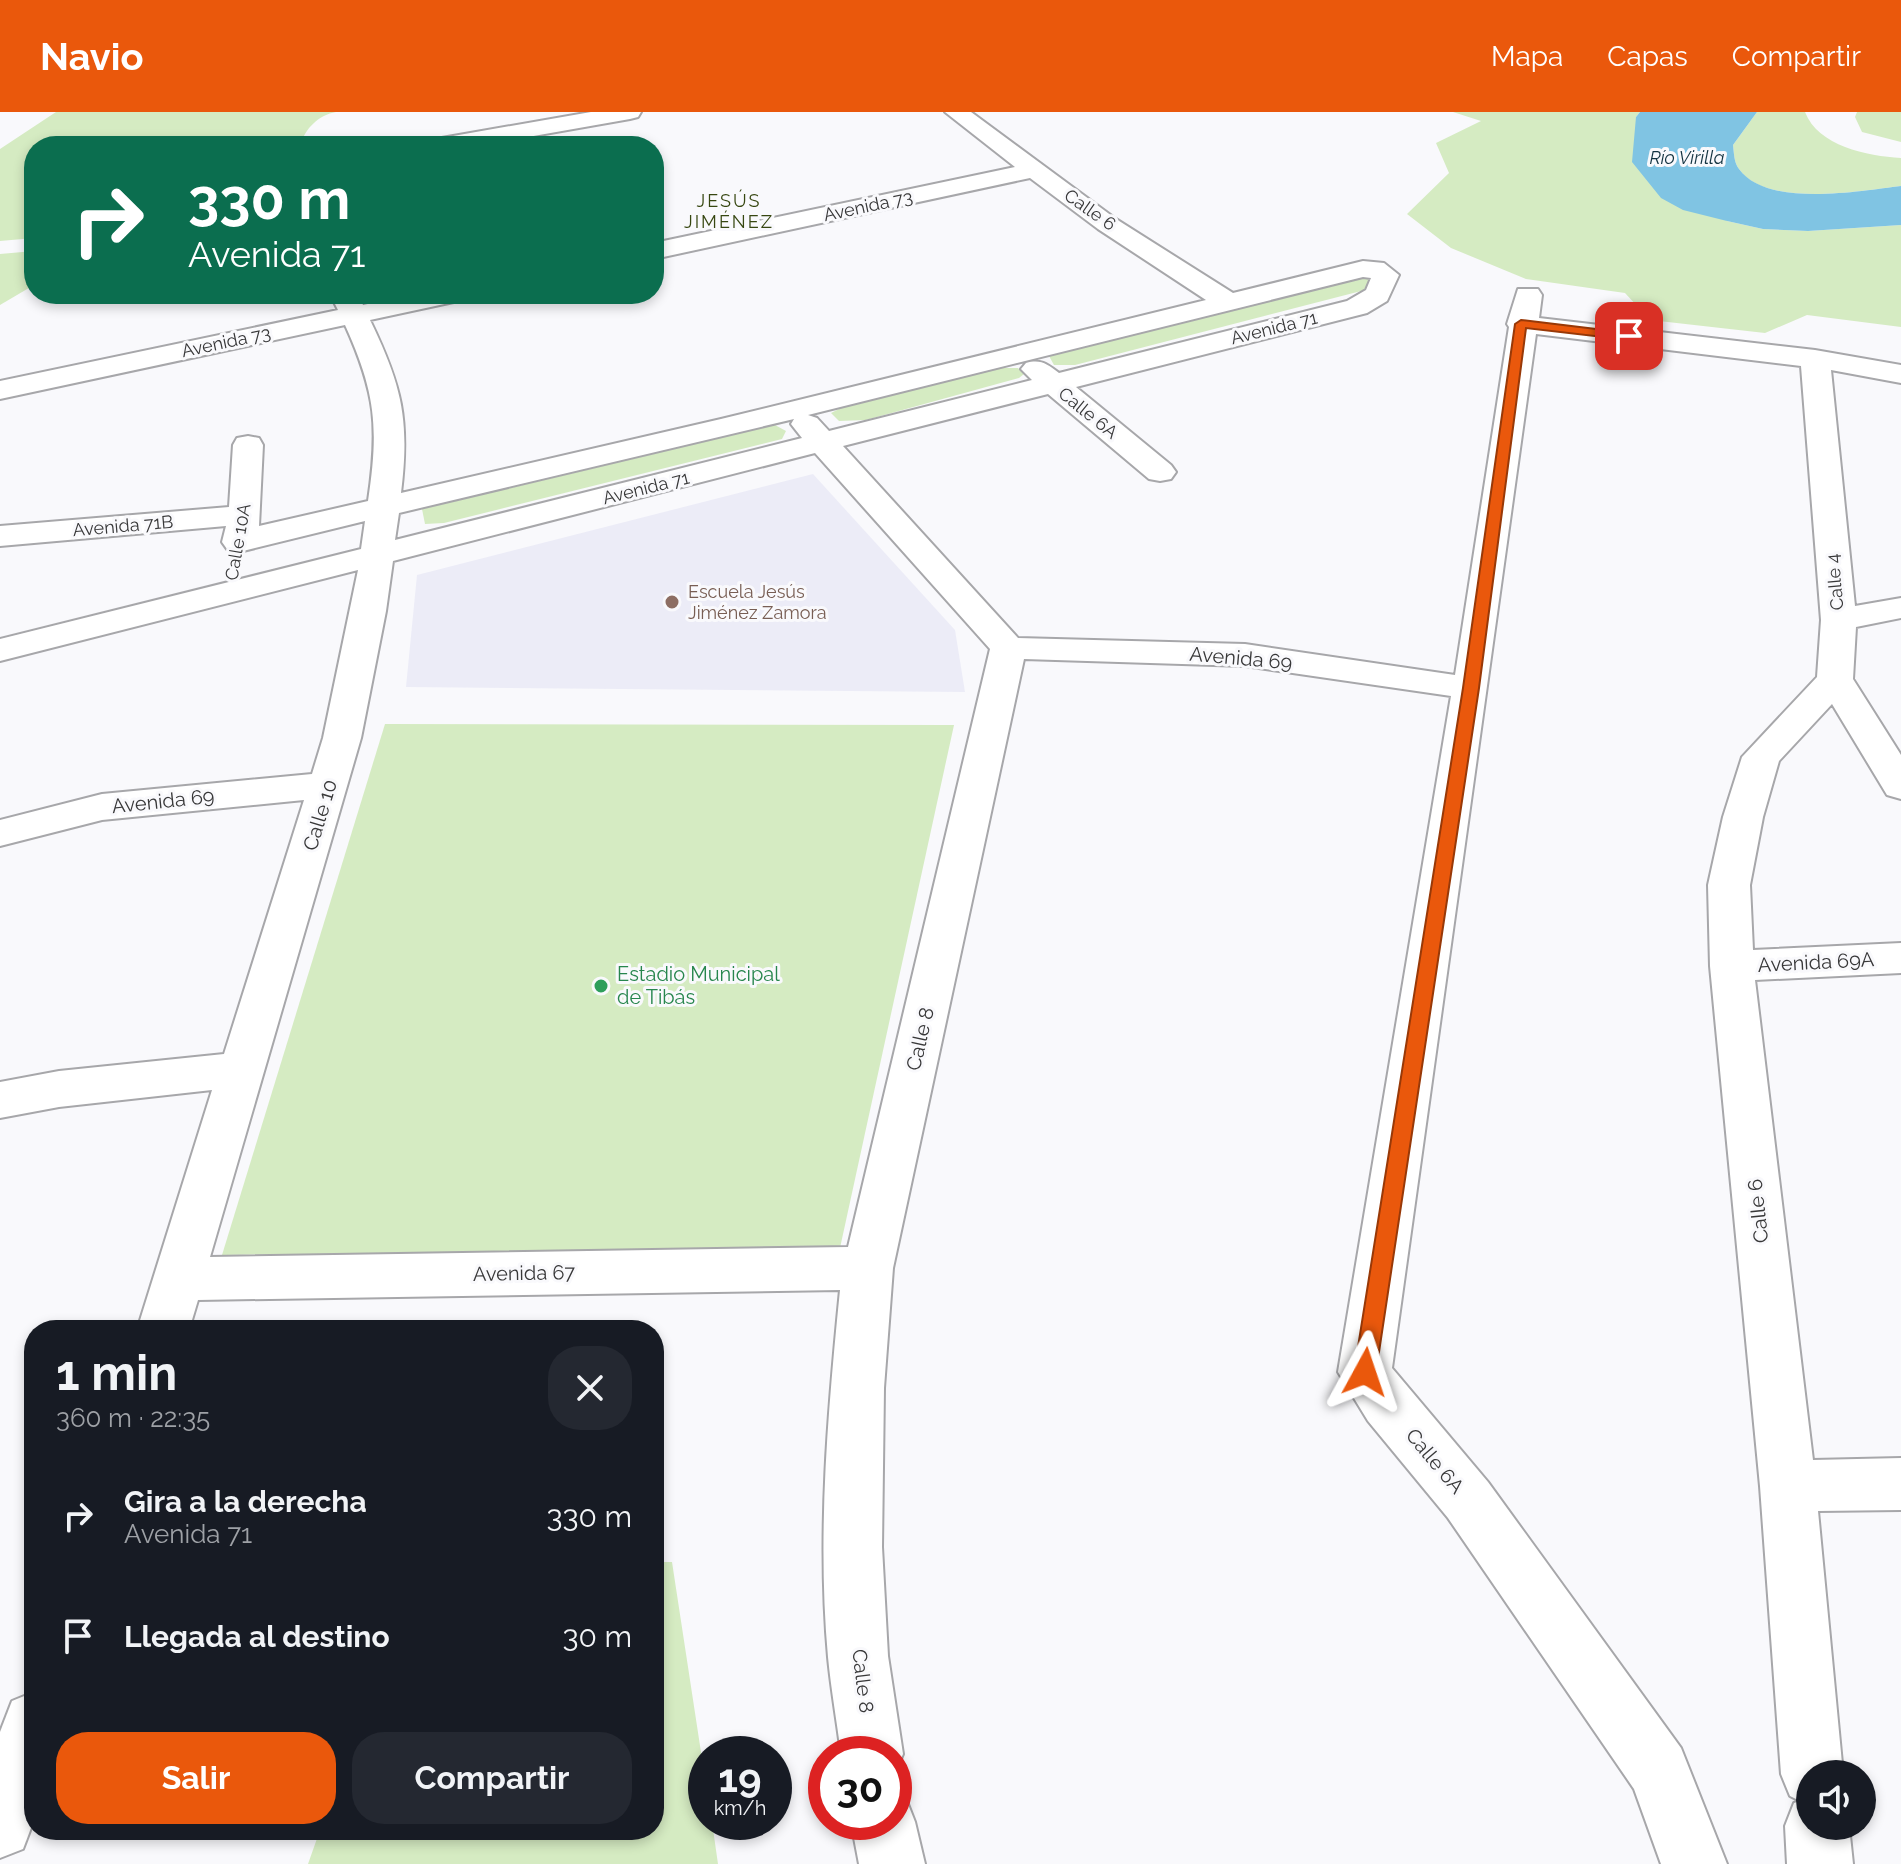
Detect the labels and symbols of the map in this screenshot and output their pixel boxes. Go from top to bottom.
water label: Río Virilla [1650,147,1725,168]
street label: Calle 6 [1061,184,1120,235]
street label: Avenida 73 [821,186,914,225]
district label: JESÚS JIMÉNEZ [684,189,774,232]
pin [1595,302,1663,370]
street label: Avenida 71 [1228,307,1320,348]
street label: Avenida 73 [179,322,272,361]
street label: Calle 6A [1055,382,1122,443]
street label: Avenida 71 [600,467,692,508]
street label: Calle 10A [220,502,255,582]
street label: Avenida 71B [72,511,174,540]
street label: Calle 4 [1822,553,1847,611]
place label: Escuela Jesús Jiménez Zamora [688,581,827,623]
marker: Escuela Jesús Jiménez Zamora [663,593,681,611]
street label: Avenida 69 [1189,642,1293,674]
street label: Calle 10 [298,777,342,853]
street label: Avenida 69 [110,784,216,818]
street label: Avenida 69A [1757,947,1875,977]
place label: Estadio Municipal de Tibás [617,962,780,1009]
marker: Estadio Municipal de Tibás [592,977,610,995]
street label: Calle 8 [901,1005,939,1073]
street label: Calle 6 [1743,1178,1773,1244]
street label: Avenida 67 [473,1260,576,1286]
position arrow [1323,1330,1407,1414]
street label: Calle 6A [1401,1424,1469,1499]
street label: Calle 8 [847,1648,879,1714]
speed limit sign: 30 [808,1736,912,1840]

